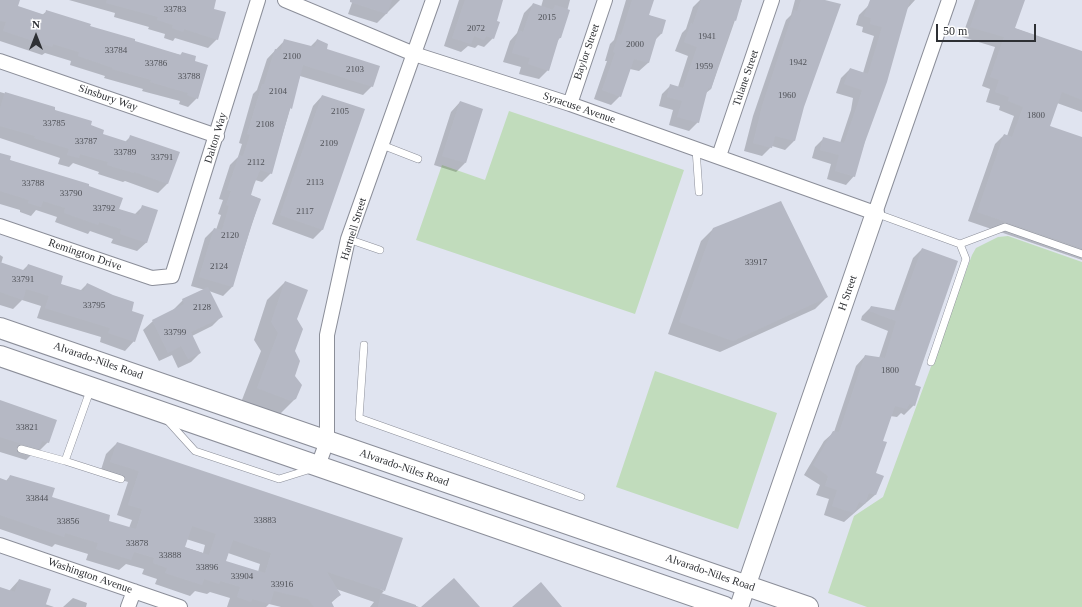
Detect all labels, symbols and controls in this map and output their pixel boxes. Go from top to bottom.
house number: 33783 [164,5,186,15]
house number: 2015 [538,13,556,23]
north arrow [16,16,56,56]
scale bar [938,16,1038,42]
text: N [32,18,40,30]
street label: Baylor Street [571,22,603,82]
house number: 2072 [467,24,485,34]
text: 50 m [943,24,967,38]
house number: 1941 [698,32,716,42]
house number: 2000 [626,40,644,50]
house number: 33784 [105,46,127,56]
street label: Tulane Street [730,48,762,108]
house number: 2100 [283,52,301,62]
house number: 1942 [789,58,807,68]
house number: 33786 [145,59,167,69]
house number: 1959 [695,62,713,72]
house number: 2103 [346,65,364,75]
house number: 33788 [178,72,200,82]
street label: Sinsbury Way [77,82,139,114]
house number: 2104 [269,87,287,97]
street label: Syracuse Avenue [541,89,617,127]
house number: 1960 [778,91,796,101]
house number: 2105 [331,107,349,117]
street label: Dalton Way [202,111,230,165]
house number: 1800 [1027,111,1045,121]
house number: 33785 [43,119,65,129]
house number: 2108 [256,120,274,130]
house number: 33787 [75,137,97,147]
house number: 2109 [320,139,338,149]
house number: 33789 [114,148,136,158]
house number: 33791 [151,153,173,163]
house number: 2112 [247,158,265,168]
house number: 2113 [306,178,324,188]
house number: 33788 [22,179,44,189]
house number: 33790 [60,189,82,199]
street label: Hartnell Street [338,196,370,262]
house number: 33792 [93,204,115,214]
house number: 2117 [296,207,314,217]
house number: 2120 [221,231,239,241]
street label: Remington Drive [47,236,123,274]
house number: 33917 [745,258,767,268]
house number: 2124 [210,262,228,272]
street label: H Street [836,274,860,312]
house number: 33791 [12,275,34,285]
house number: 33795 [83,301,105,311]
house number: 2128 [193,303,211,313]
house number: 33799 [164,328,186,338]
street label: Alvarado-Niles Road [52,339,144,383]
house number: 1800 [881,366,899,376]
house number: 33821 [16,423,38,433]
street label: Alvarado-Niles Road [358,446,450,490]
house number: 33844 [26,494,48,504]
house number: 33883 [254,516,276,526]
house number: 33856 [57,517,79,527]
house number: 33878 [126,539,148,549]
house number: 33888 [159,551,181,561]
street label: Alvarado-Niles Road [664,551,756,595]
street label: Washington Avenue [46,555,134,597]
house number: 33896 [196,563,218,573]
house number: 33904 [231,572,253,582]
house number: 33916 [271,580,293,590]

